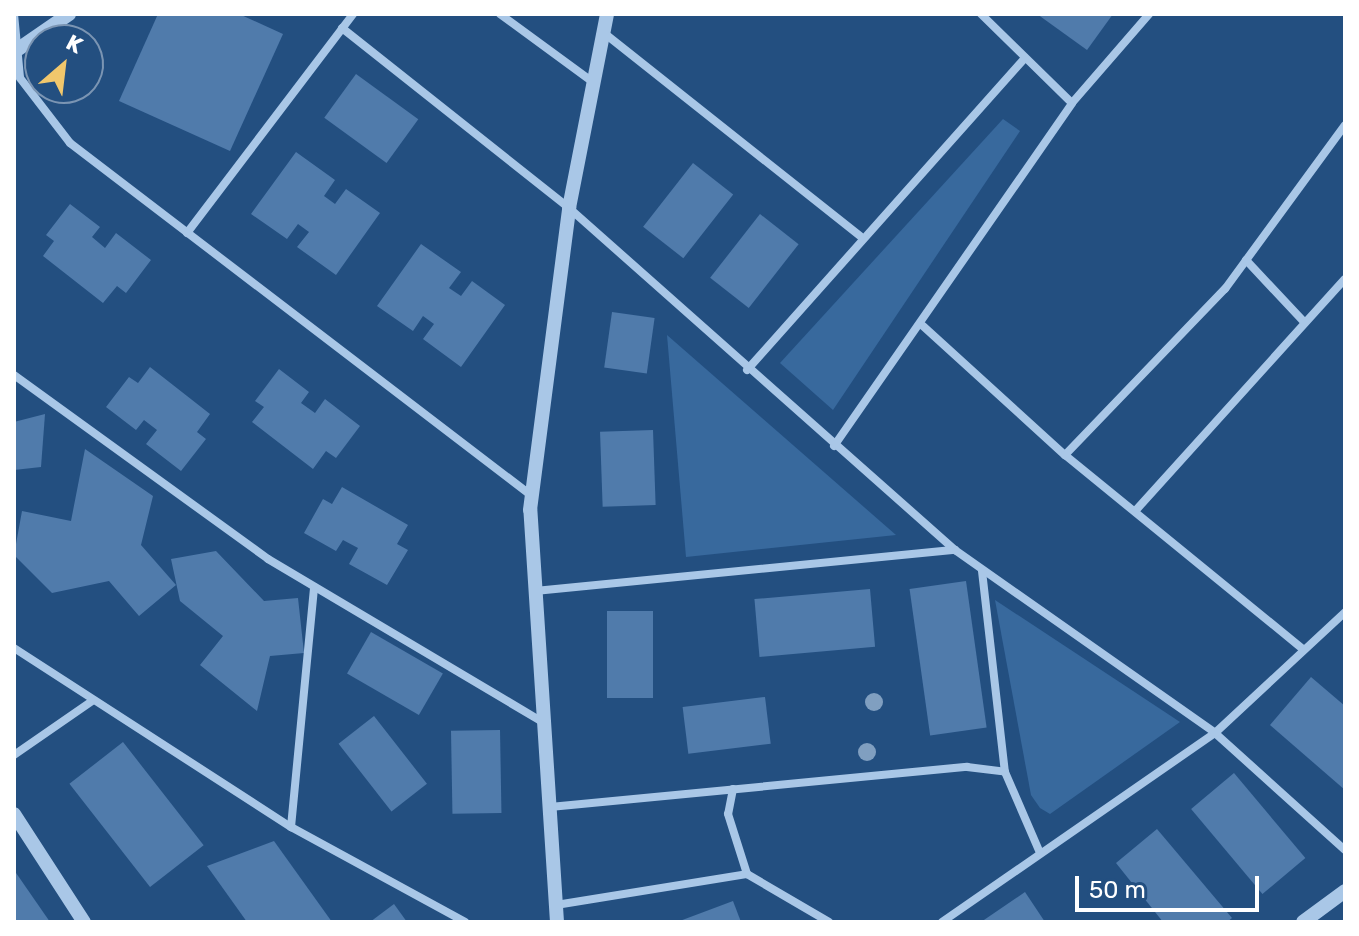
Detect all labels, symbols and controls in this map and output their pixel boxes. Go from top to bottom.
north arrow [24,24,104,104]
text: K [62,29,87,59]
scale bar [1079,860,1263,910]
text: 50 m [1089,876,1146,904]

